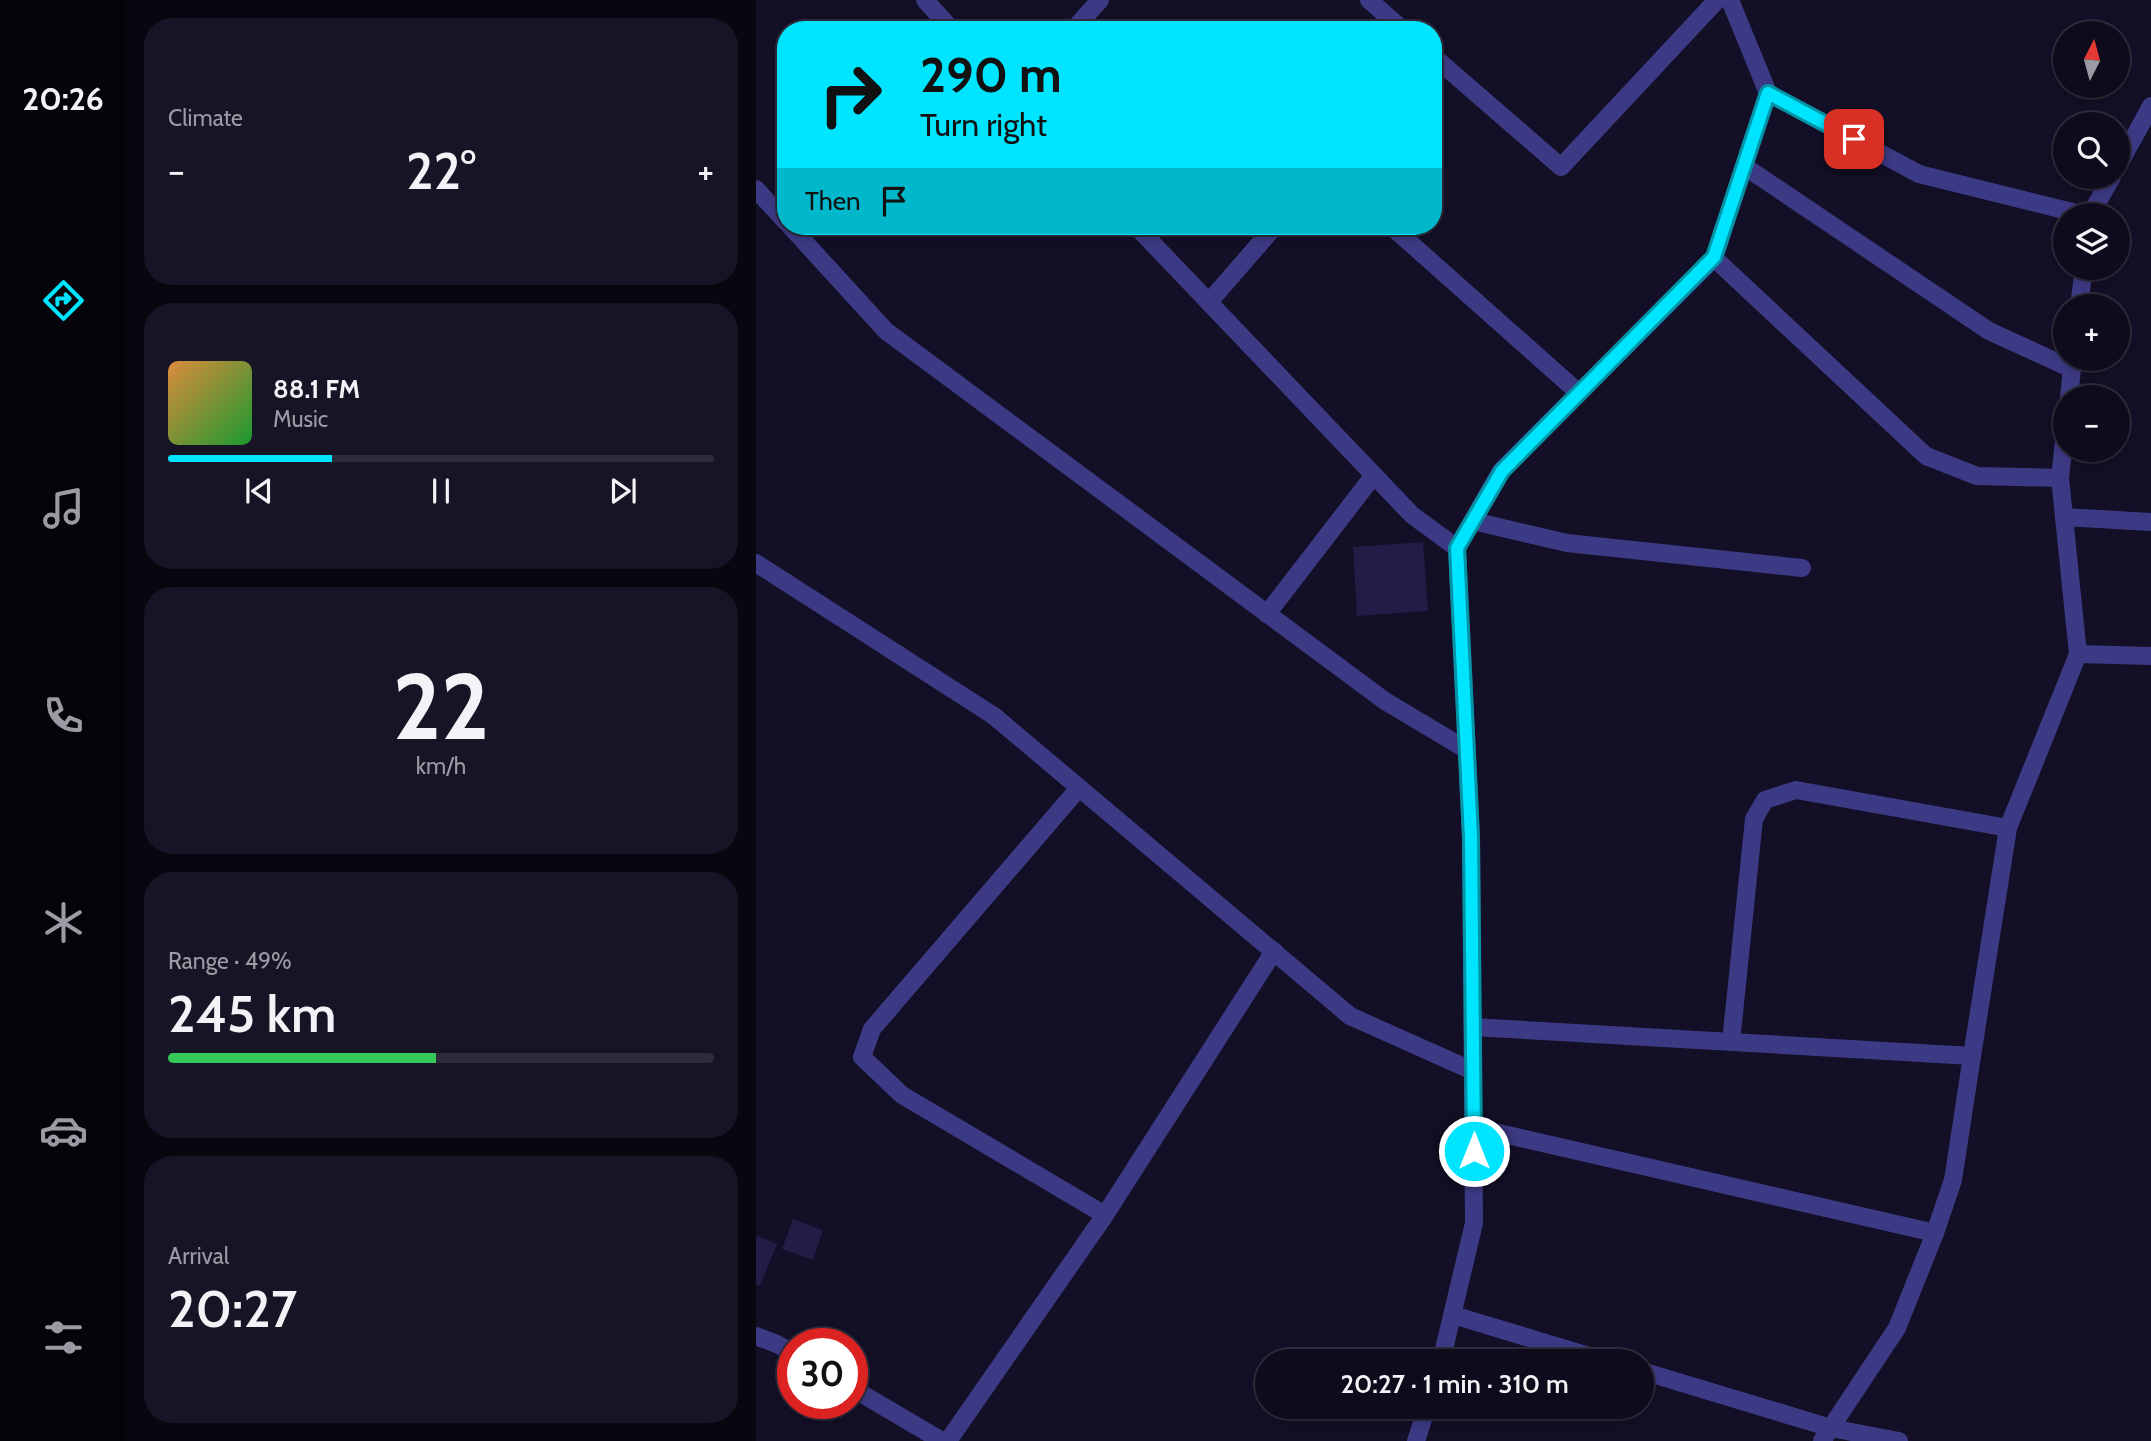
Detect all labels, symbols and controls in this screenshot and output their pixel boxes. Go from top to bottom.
north arrow [2053,21,2130,98]
map controls [2053,21,2130,462]
text: 290 m [920,45,1062,104]
icon: right [805,49,896,140]
text: 20:26 [22,79,104,118]
text: Climate [168,104,243,132]
text: Turn right [920,105,1047,144]
pin [1824,109,1884,169]
button: search [2053,112,2130,189]
icon: arrive [1835,120,1873,158]
text: 22° [406,139,476,202]
text: − [168,147,185,194]
text: + [697,147,714,194]
icon: arrive [875,182,913,220]
text: Then [805,185,861,217]
button: layers [2053,203,2130,280]
icon: directions [39,276,88,325]
button: + [2053,294,2130,371]
text: 88.1 FM [273,373,360,405]
button: − [2053,385,2130,462]
text: Music [273,405,328,433]
icon: previous [240,472,278,510]
icon: pause [422,472,460,510]
icon: next [604,472,642,510]
icon: music [39,484,88,533]
text: 22 [393,651,489,762]
icon: phone [39,691,88,740]
text: km/h [416,752,466,780]
icon: climate [39,898,88,947]
text: Range · 49% [168,947,292,975]
text: 245 km [168,982,336,1045]
icon: car [39,1106,88,1155]
position arrow [1437,1114,1511,1188]
text: Arrival [168,1242,229,1270]
text: 20:27 [168,1277,297,1340]
icon: filters [39,1313,88,1362]
speed limit sign: 30 [777,1328,868,1419]
text: 20:27 · 1 min · 310 m [1340,1368,1569,1400]

